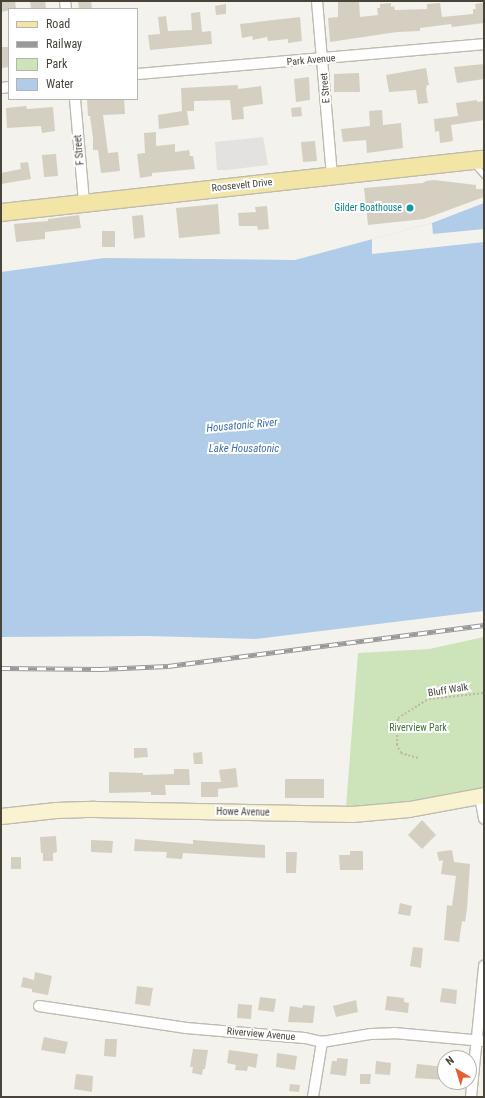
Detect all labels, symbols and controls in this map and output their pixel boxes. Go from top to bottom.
legend [8,8,138,100]
text: Road [46,17,70,31]
text: Railway [46,37,82,51]
street label: Park Avenue [286,52,336,68]
text: Park [46,57,67,71]
street label: E Street [318,72,332,104]
text: Water [46,77,74,91]
street label: F Street [72,134,86,166]
street label: Roosevelt Drive [211,176,273,194]
place label: Gilder Boathouse [334,202,402,214]
marker: Gilder Boathouse [405,203,415,213]
water label: Housatonic River [206,416,278,436]
water label: Lake Housatonic [209,442,279,456]
street label: Bluff Walk [427,681,469,699]
park label: Riverview Park [389,722,447,734]
street label: Howe Avenue [216,806,270,818]
street label: Riverview Avenue [226,1025,296,1043]
north arrow [437,1050,477,1090]
text: N [443,1054,457,1068]

